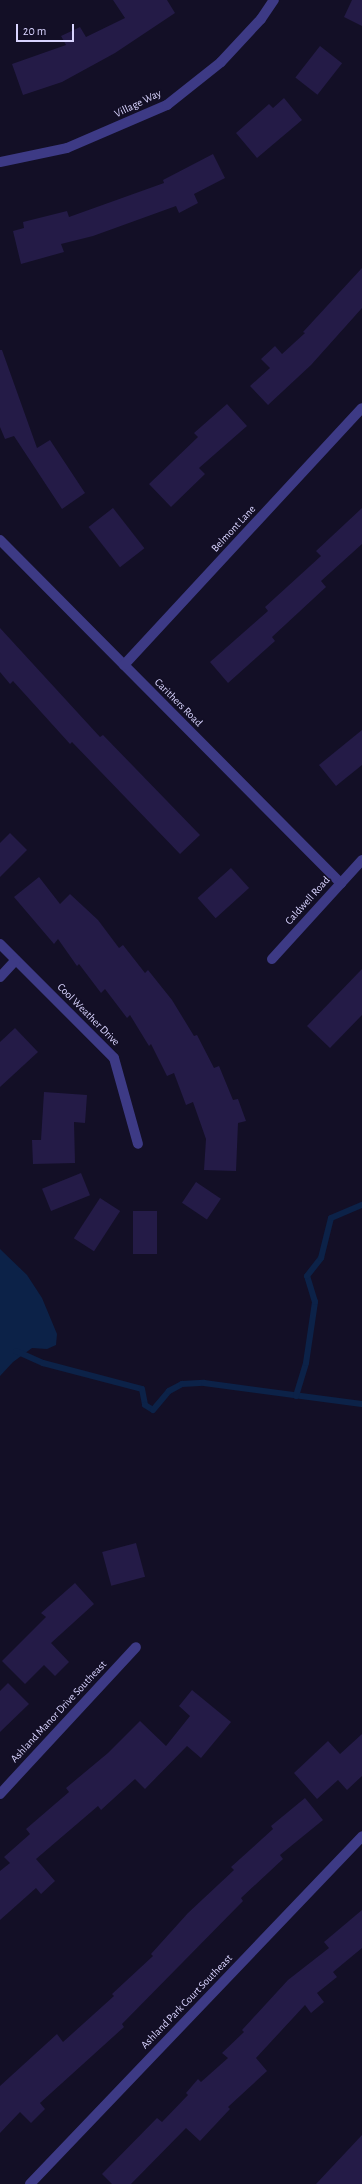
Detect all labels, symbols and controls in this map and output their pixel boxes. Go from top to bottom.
scale bar [18,16,76,42]
text: 20 m [23,25,46,37]
street label: Village Way [112,87,164,121]
street label: Belmont Lane [209,503,259,555]
street label: Carithers Road [151,676,205,730]
street label: Caldwell Road [283,874,333,928]
street label: Cool Weather Drive [54,981,122,1049]
street label: Ashland Manor Drive Southeast [8,1658,110,1766]
street label: Ashland Park Court Southeast [138,1952,236,2052]

